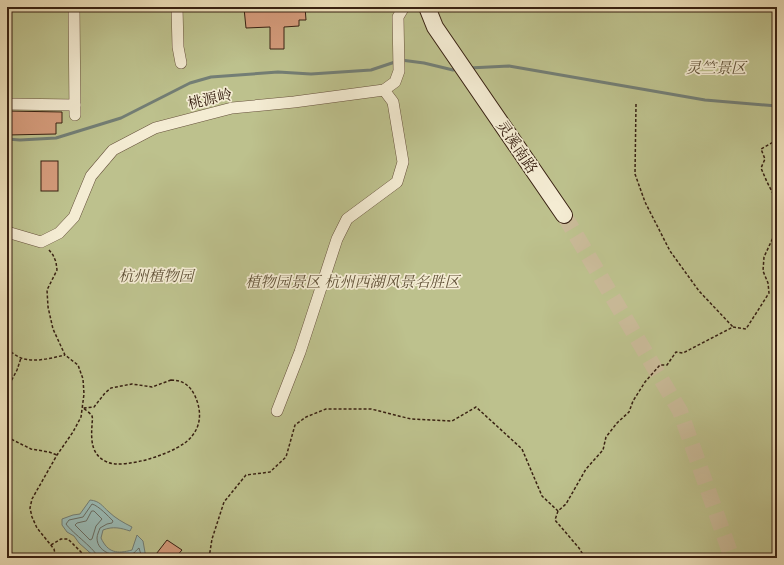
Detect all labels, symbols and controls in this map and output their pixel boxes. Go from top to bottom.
park label: 灵竺景区 [686,59,748,80]
street label: 桃源岭 [186,85,235,116]
street label: 灵溪南路 [490,117,541,179]
park label: 杭州植物园 [118,267,195,288]
park label: 植物园景区 [245,273,322,294]
park label: 杭州西湖风景名胜区 [324,273,461,294]

